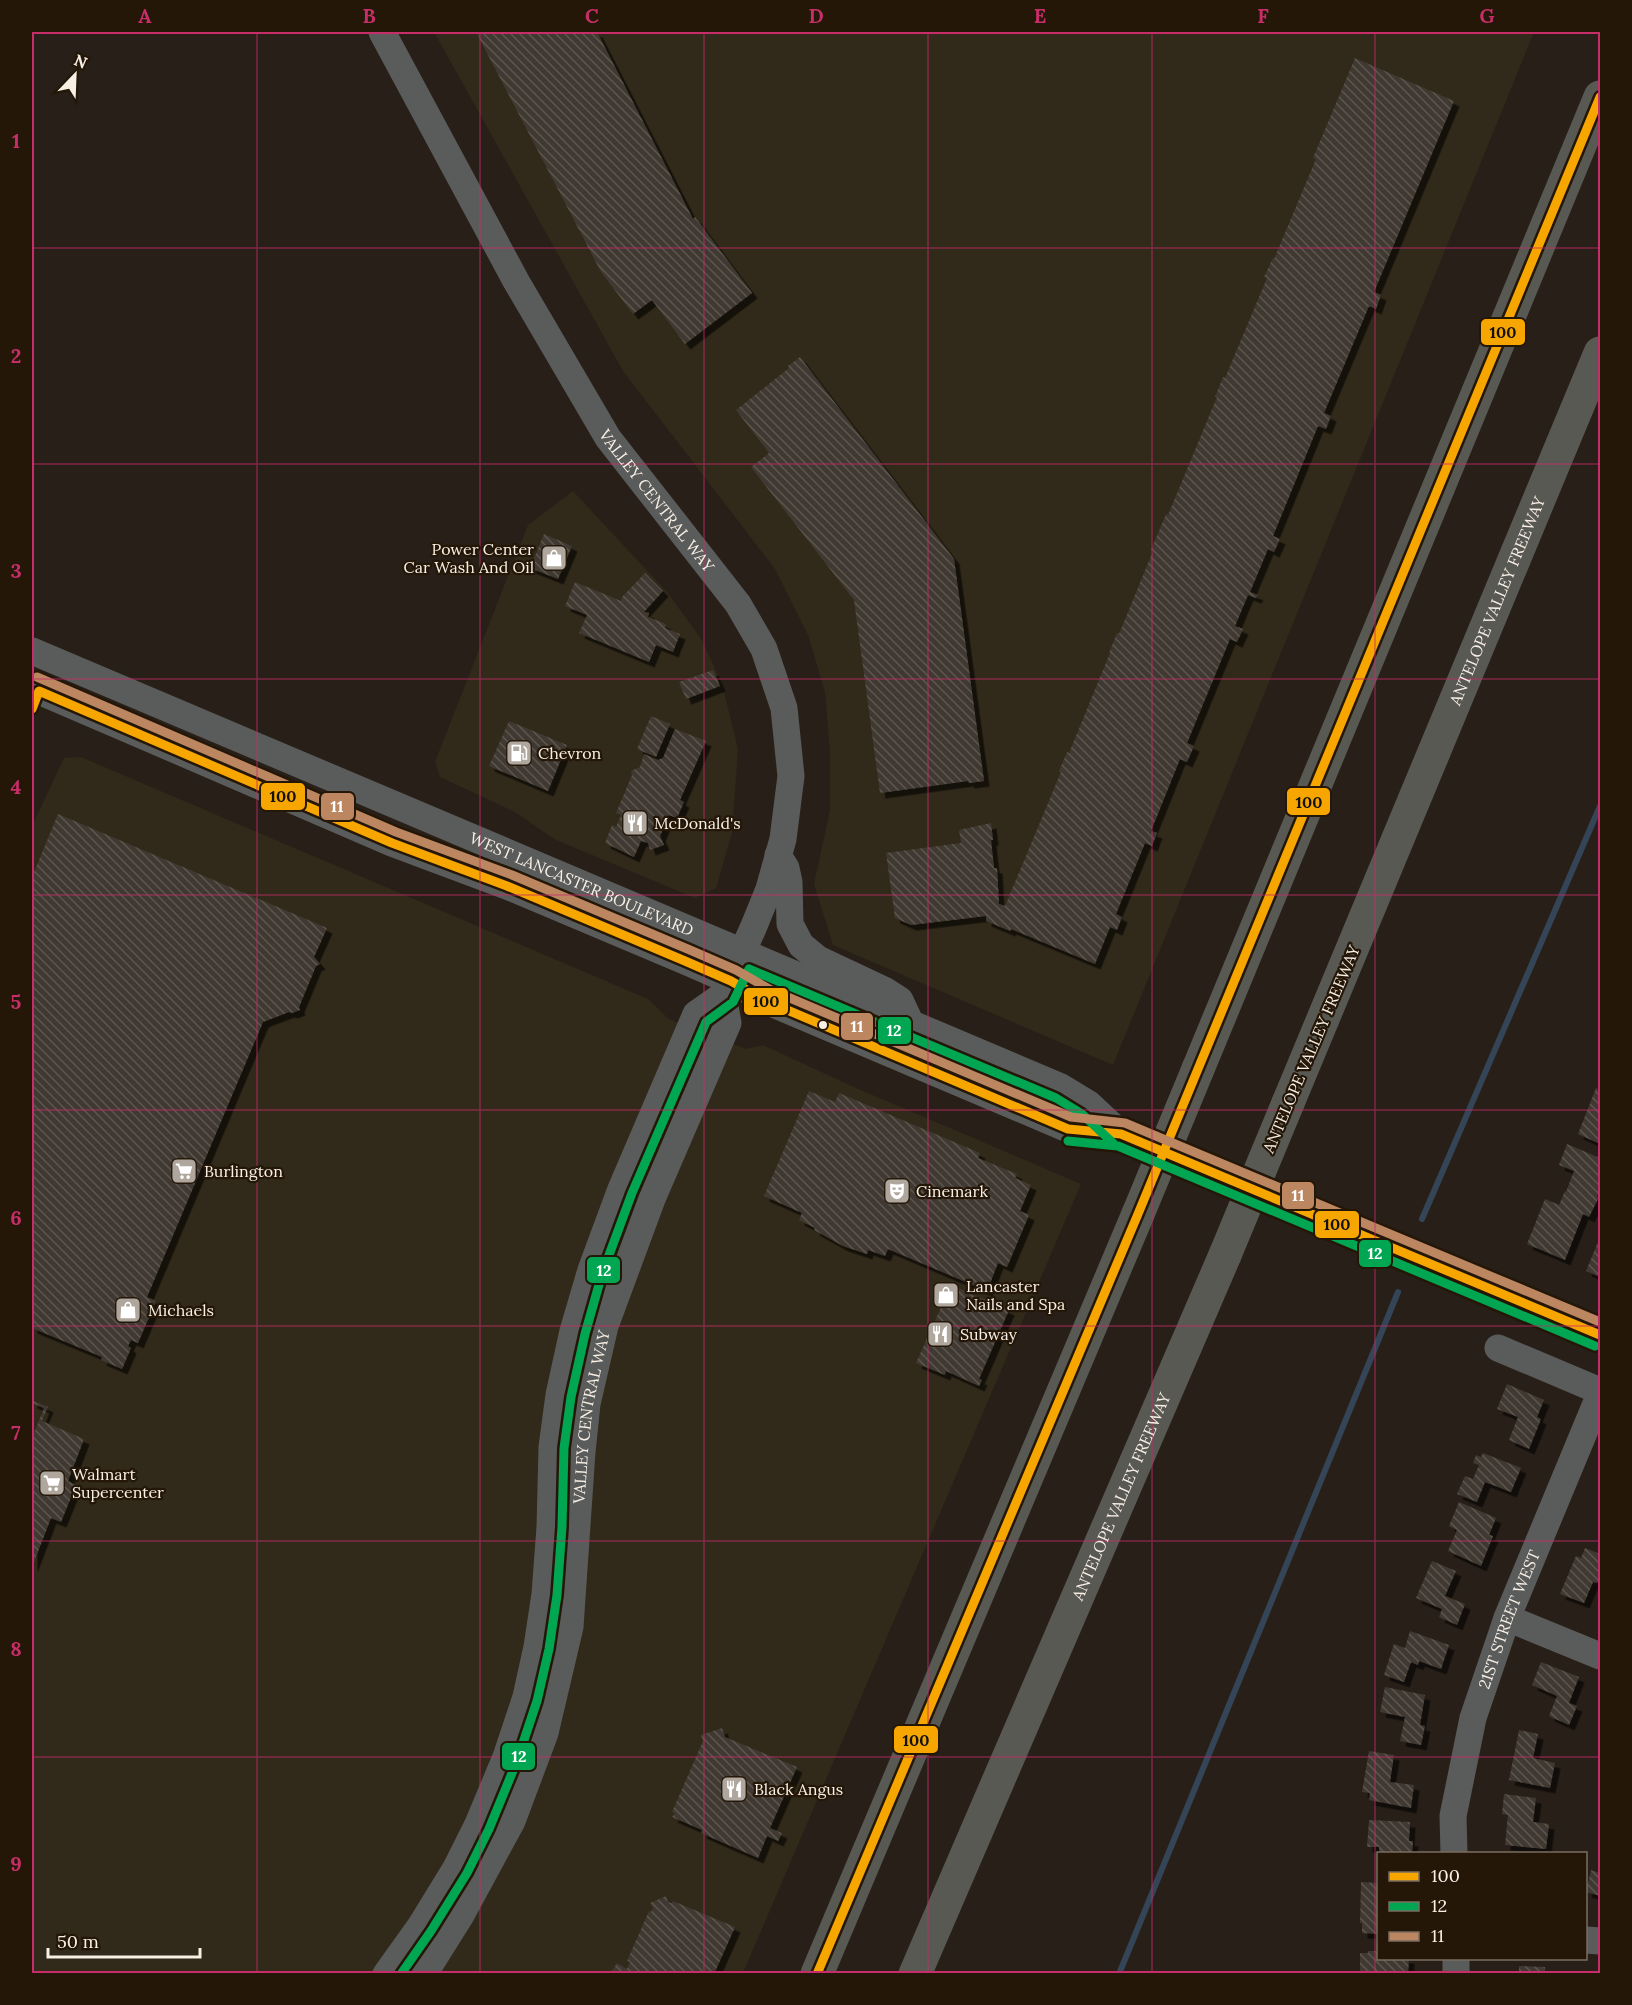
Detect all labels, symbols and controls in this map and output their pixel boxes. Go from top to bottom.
text: A [138,3,152,28]
text: B [362,3,376,28]
text: C [585,3,599,28]
text: D [808,3,824,28]
text: E [1034,3,1046,28]
text: F [1257,3,1269,28]
text: G [1479,3,1495,28]
north arrow [45,45,105,105]
text: N [71,50,90,73]
text: 1 [12,128,20,153]
line badge: 100 [1480,318,1526,346]
text: 100 [1490,322,1516,342]
text: 2 [11,343,21,368]
street label: VALLEY CENTRAL WAY [595,425,719,576]
street label: ANTELOPE VALLEY FREEWAY [1444,493,1550,709]
place label: Power Center Car Wash And Oil [404,539,534,577]
shop icon: Power Center Car Wash And Oil [539,543,569,573]
text: 3 [10,558,22,583]
fuel station icon: Chevron [504,738,534,768]
place label: Chevron [538,743,602,763]
text: 4 [11,774,22,799]
line badge: 100 [260,782,306,811]
text: 100 [270,786,296,806]
line badge: 100 [1286,787,1331,816]
line badge: 11 [320,792,355,821]
text: 100 [1296,792,1322,812]
text: 11 [331,796,344,816]
restaurant icon: McDonald's [620,808,650,838]
place label: McDonald's [654,813,741,833]
street label: WEST LANCASTER BOULEVARD [467,828,697,940]
street label: ANTELOPE VALLEY FREEWAY [1258,941,1364,1157]
line badge: 100 [743,987,789,1016]
text: 5 [11,989,22,1014]
text: 100 [753,991,779,1011]
line badge: 11 [840,1012,874,1041]
text: 11 [851,1016,864,1036]
line badge: 12 [877,1016,912,1045]
unlabelled marker [817,1019,829,1031]
text: 12 [886,1020,902,1040]
supermarket icon: Burlington [169,1156,199,1186]
place label: Burlington [204,1161,283,1181]
theatre icon: Cinemark [882,1176,912,1206]
place label: Cinemark [916,1181,988,1201]
line badge: 11 [1281,1181,1315,1210]
text: 11 [1292,1185,1305,1205]
text: 6 [10,1205,22,1230]
line badge: 100 [1314,1210,1360,1239]
text: 100 [1324,1214,1350,1234]
line badge: 12 [1358,1239,1392,1268]
text: 12 [1367,1243,1383,1263]
line badge: 12 [586,1256,621,1284]
text: 12 [596,1260,612,1280]
place label: Lancaster Nails and Spa [966,1276,1065,1314]
shop icon: Lancaster Nails and Spa [931,1280,961,1310]
shop icon: Michaels [113,1295,143,1325]
place label: Michaels [148,1300,214,1320]
restaurant icon: Subway [925,1319,955,1349]
place label: Subway [960,1324,1018,1344]
street label: VALLEY CENTRAL WAY [568,1327,614,1505]
street label: ANTELOPE VALLEY FREEWAY [1067,1389,1175,1604]
text: 7 [11,1420,21,1445]
place label: Walmart Supercenter [72,1464,164,1502]
supermarket icon: Walmart Supercenter [37,1468,67,1498]
street label: 21ST STREET WEST [1474,1547,1544,1691]
text: 8 [10,1636,22,1661]
line badge: 100 [893,1725,939,1754]
text: 100 [903,1730,929,1750]
line badge: 12 [501,1742,536,1771]
text: 12 [511,1746,527,1766]
restaurant icon: Black Angus [719,1774,749,1804]
place label: Black Angus [754,1779,843,1799]
text: 9 [10,1851,22,1876]
legend [1377,1852,1587,1960]
text: 100 [1431,1864,1460,1887]
text: 12 [1431,1894,1447,1917]
scale bar [48,1921,200,1959]
text: 11 [1431,1924,1444,1947]
text: 50 m [57,1930,99,1953]

